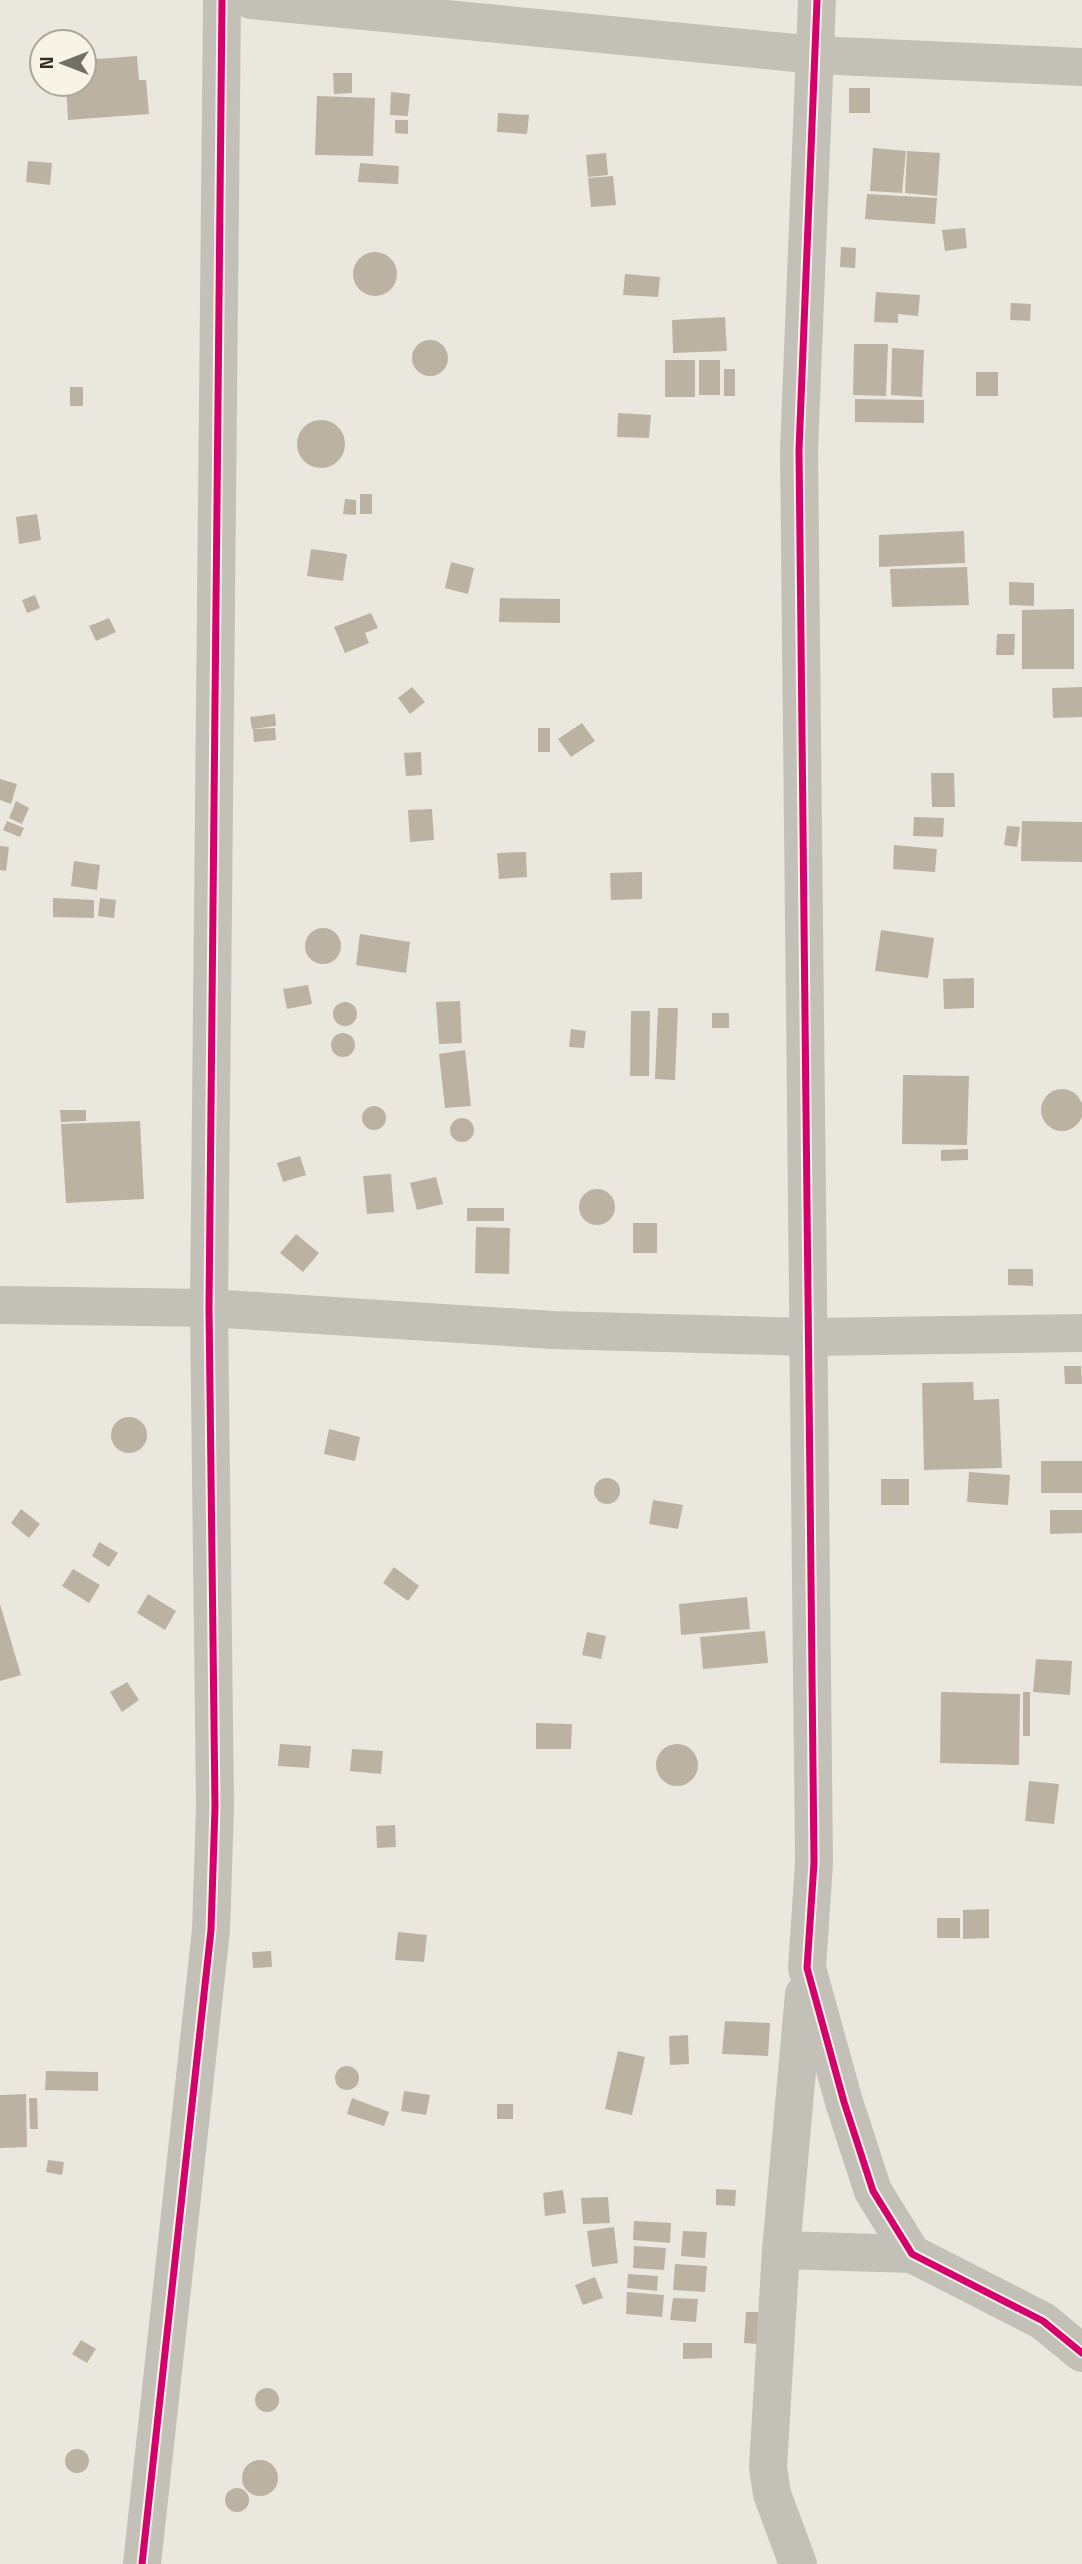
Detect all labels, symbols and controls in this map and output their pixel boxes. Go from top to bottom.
north arrow [28,28,98,98]
text: N [31,56,60,70]

